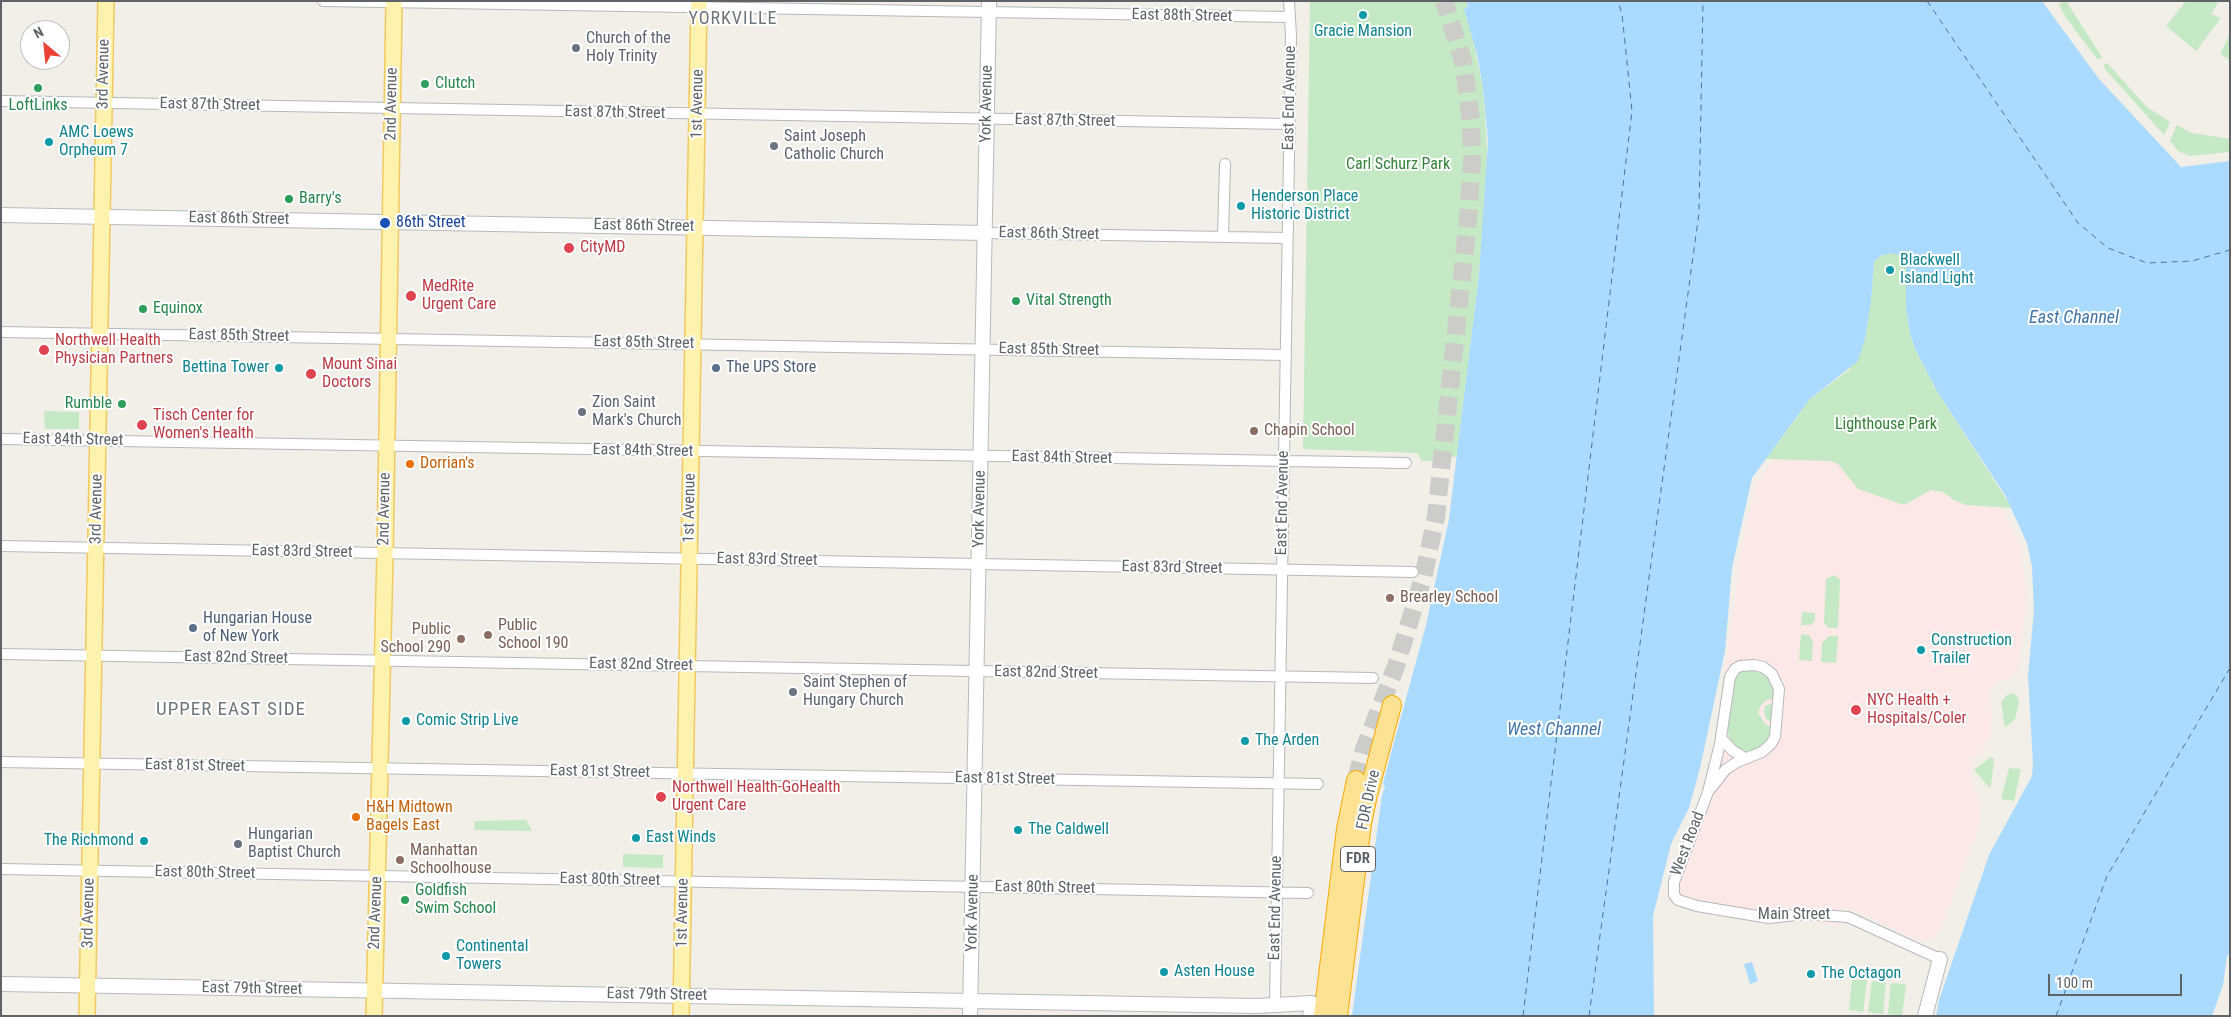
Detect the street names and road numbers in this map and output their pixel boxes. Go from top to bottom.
street label: East 88th Street [1131,6,1233,26]
street label: 3rd Avenue [94,39,114,109]
street label: East End Avenue [1279,45,1301,151]
street label: York Avenue [977,65,997,143]
street label: 2nd Avenue [382,67,402,141]
street label: 1st Avenue [688,69,708,139]
street label: East 87th Street [159,95,261,115]
street label: East 87th Street [564,103,666,123]
street label: East 87th Street [1014,111,1116,131]
street label: East 86th Street [188,209,290,229]
street label: East 86th Street [593,216,695,236]
street label: East 86th Street [998,224,1100,244]
street label: East 85th Street [188,326,290,346]
street label: East 85th Street [593,333,695,353]
street label: East 85th Street [998,340,1100,360]
street label: East 84th Street [22,430,124,450]
street label: East 84th Street [592,441,694,461]
street label: East 84th Street [1011,448,1113,468]
street label: East End Avenue [1272,450,1294,556]
street label: York Avenue [970,470,990,548]
street label: 2nd Avenue [375,472,395,546]
street label: 1st Avenue [680,473,700,543]
street label: 3rd Avenue [87,474,107,544]
street label: East 83rd Street [251,542,353,562]
street label: East 83rd Street [716,550,818,570]
street label: East 83rd Street [1121,558,1223,578]
street label: East 82nd Street [184,647,288,669]
street label: East 82nd Street [589,654,693,676]
street label: East 82nd Street [994,662,1098,684]
street label: East 81st Street [145,756,245,776]
street label: East 81st Street [550,762,650,782]
street label: FDR Drive [1353,768,1385,832]
street label: East 81st Street [955,769,1055,789]
street label: West Road [1667,809,1709,879]
road number: FDR [1340,846,1376,872]
street label: East End Avenue [1265,855,1287,961]
street label: East 80th Street [154,863,256,883]
street label: East 80th Street [559,870,661,890]
street label: York Avenue [963,874,983,952]
street label: 2nd Avenue [365,876,387,950]
street label: 3rd Avenue [79,878,99,948]
street label: 1st Avenue [673,878,693,948]
street label: East 80th Street [994,878,1096,898]
street label: Main Street [1758,905,1830,925]
street label: East 79th Street [201,979,303,999]
street label: East 79th Street [606,985,708,1005]

